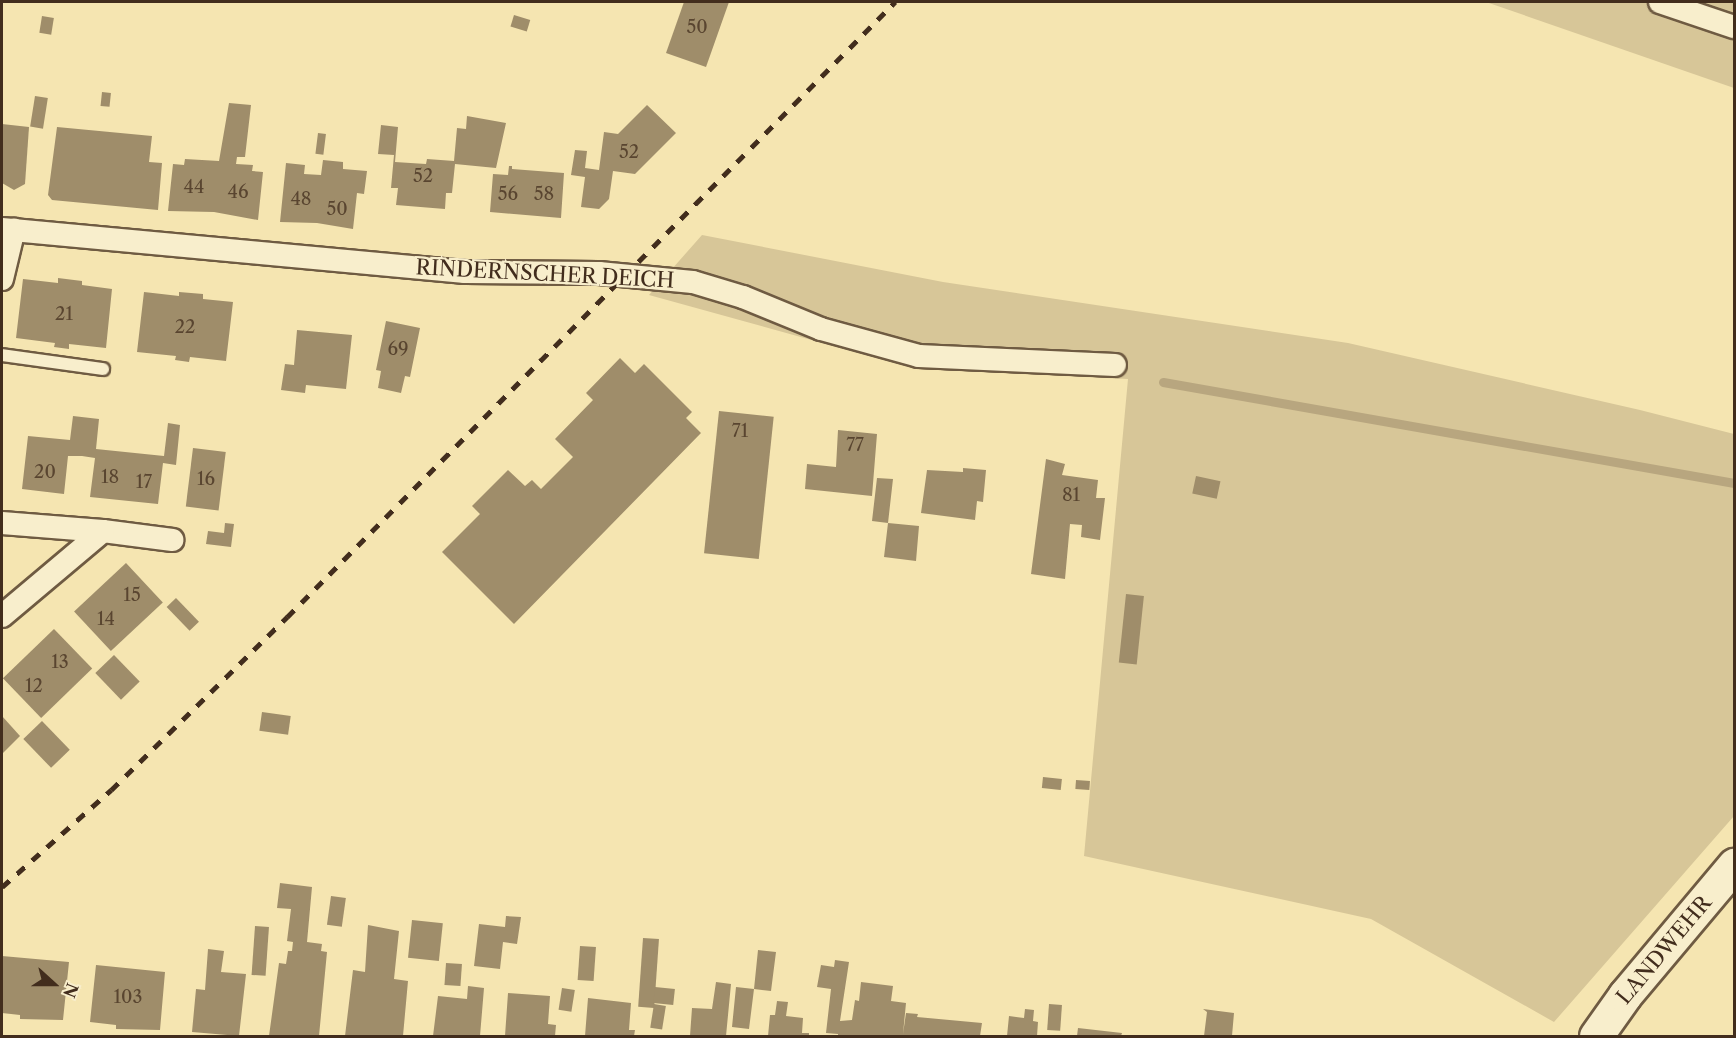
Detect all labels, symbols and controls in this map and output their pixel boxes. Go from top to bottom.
house number: 50 [686,16,708,38]
house number: 52 [619,141,639,163]
house number: 52 [413,165,433,187]
house number: 44 [184,176,204,198]
house number: 46 [228,181,248,203]
house number: 56 [498,183,518,205]
house number: 58 [534,183,554,205]
house number: 48 [290,188,312,210]
house number: 50 [326,198,348,220]
street label: RINDERNSCHER DEICH [415,255,675,293]
house number: 21 [55,303,73,325]
house number: 22 [175,316,195,338]
house number: 69 [387,338,409,360]
house number: 71 [732,420,748,442]
house number: 77 [846,434,864,456]
house number: 20 [34,461,56,483]
house number: 18 [101,466,119,488]
house number: 16 [197,468,215,490]
house number: 17 [136,471,152,493]
house number: 81 [1062,484,1080,506]
house number: 15 [123,584,141,606]
house number: 14 [97,608,115,630]
house number: 13 [51,651,69,673]
house number: 12 [25,675,43,697]
street label: LANDWEHR [1611,891,1717,1009]
north arrow [24,954,84,1014]
text: N [59,980,83,1001]
house number: 103 [114,986,142,1008]

